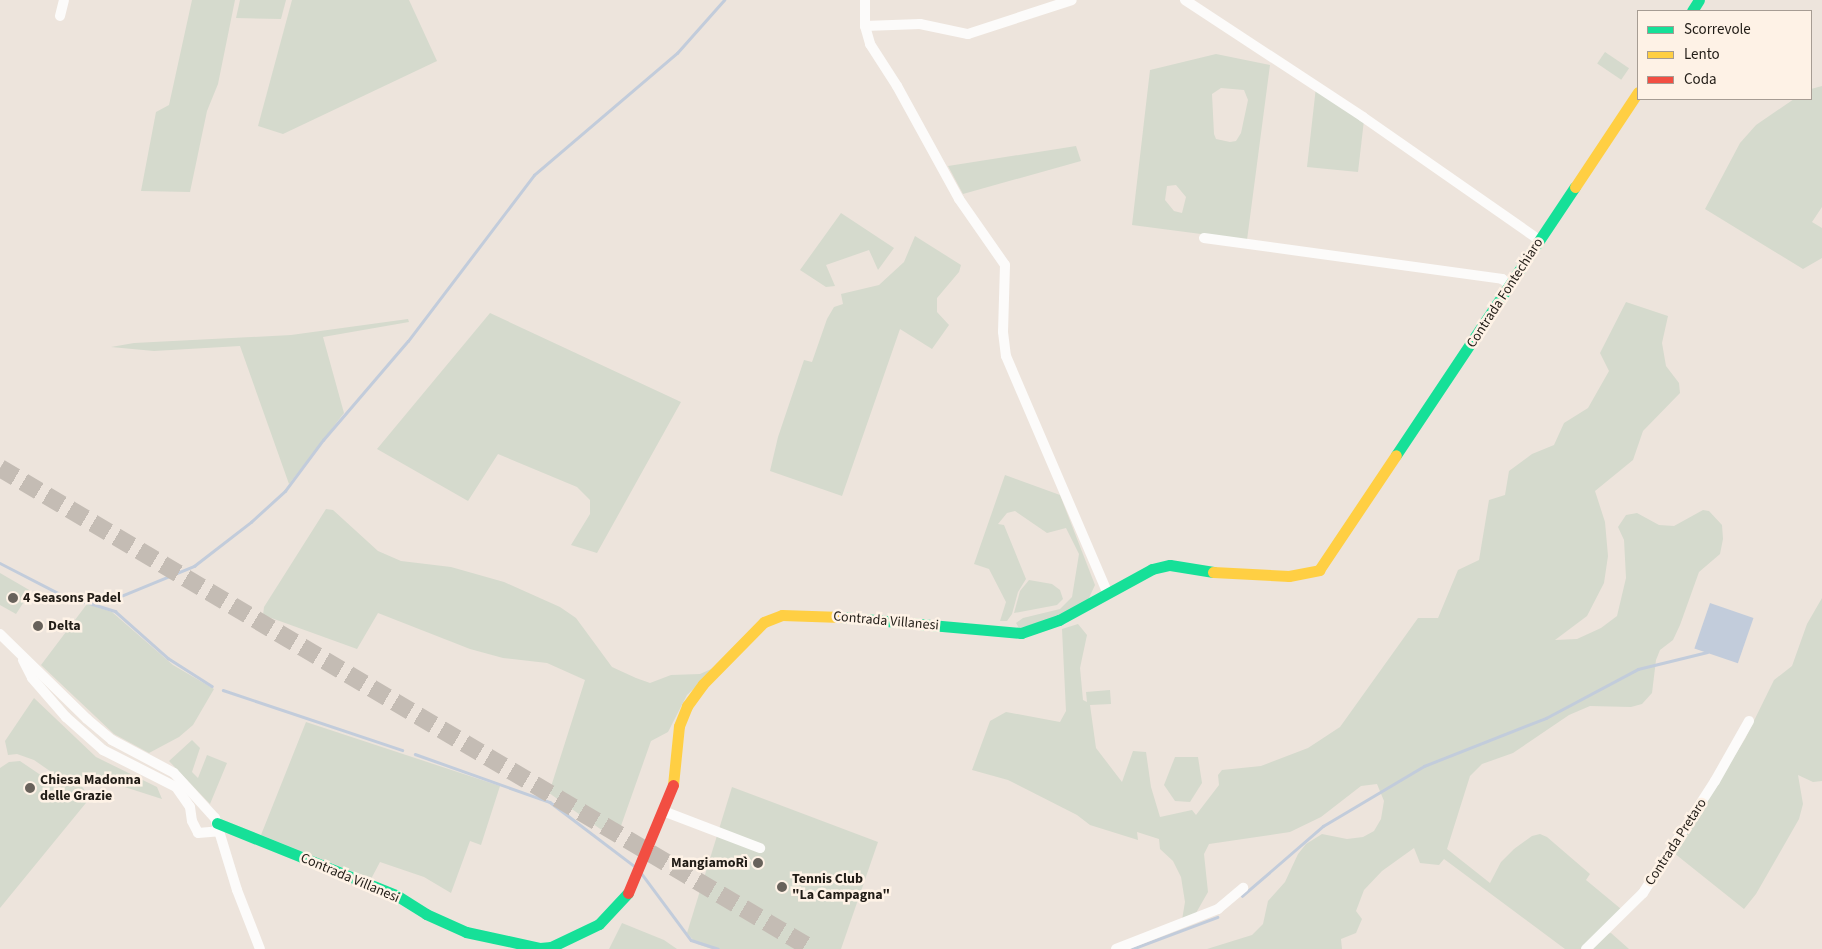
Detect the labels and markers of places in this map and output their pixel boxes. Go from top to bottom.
place label: 4 Seasons Padel [23,590,121,606]
marker: 4 Seasons Padel [7,592,19,604]
place label: Delta [48,618,81,634]
marker: Delta [32,620,44,632]
place label: Chiesa Madonna delle Grazie [40,772,141,804]
marker: Chiesa Madonna delle Grazie [24,782,36,794]
place label: MangiamoRì [671,855,748,871]
marker: MangiamoRì [752,857,764,869]
place label: Tennis Club "La Campagna" [792,871,890,904]
marker: Tennis Club "La Campagna" [776,881,788,893]

